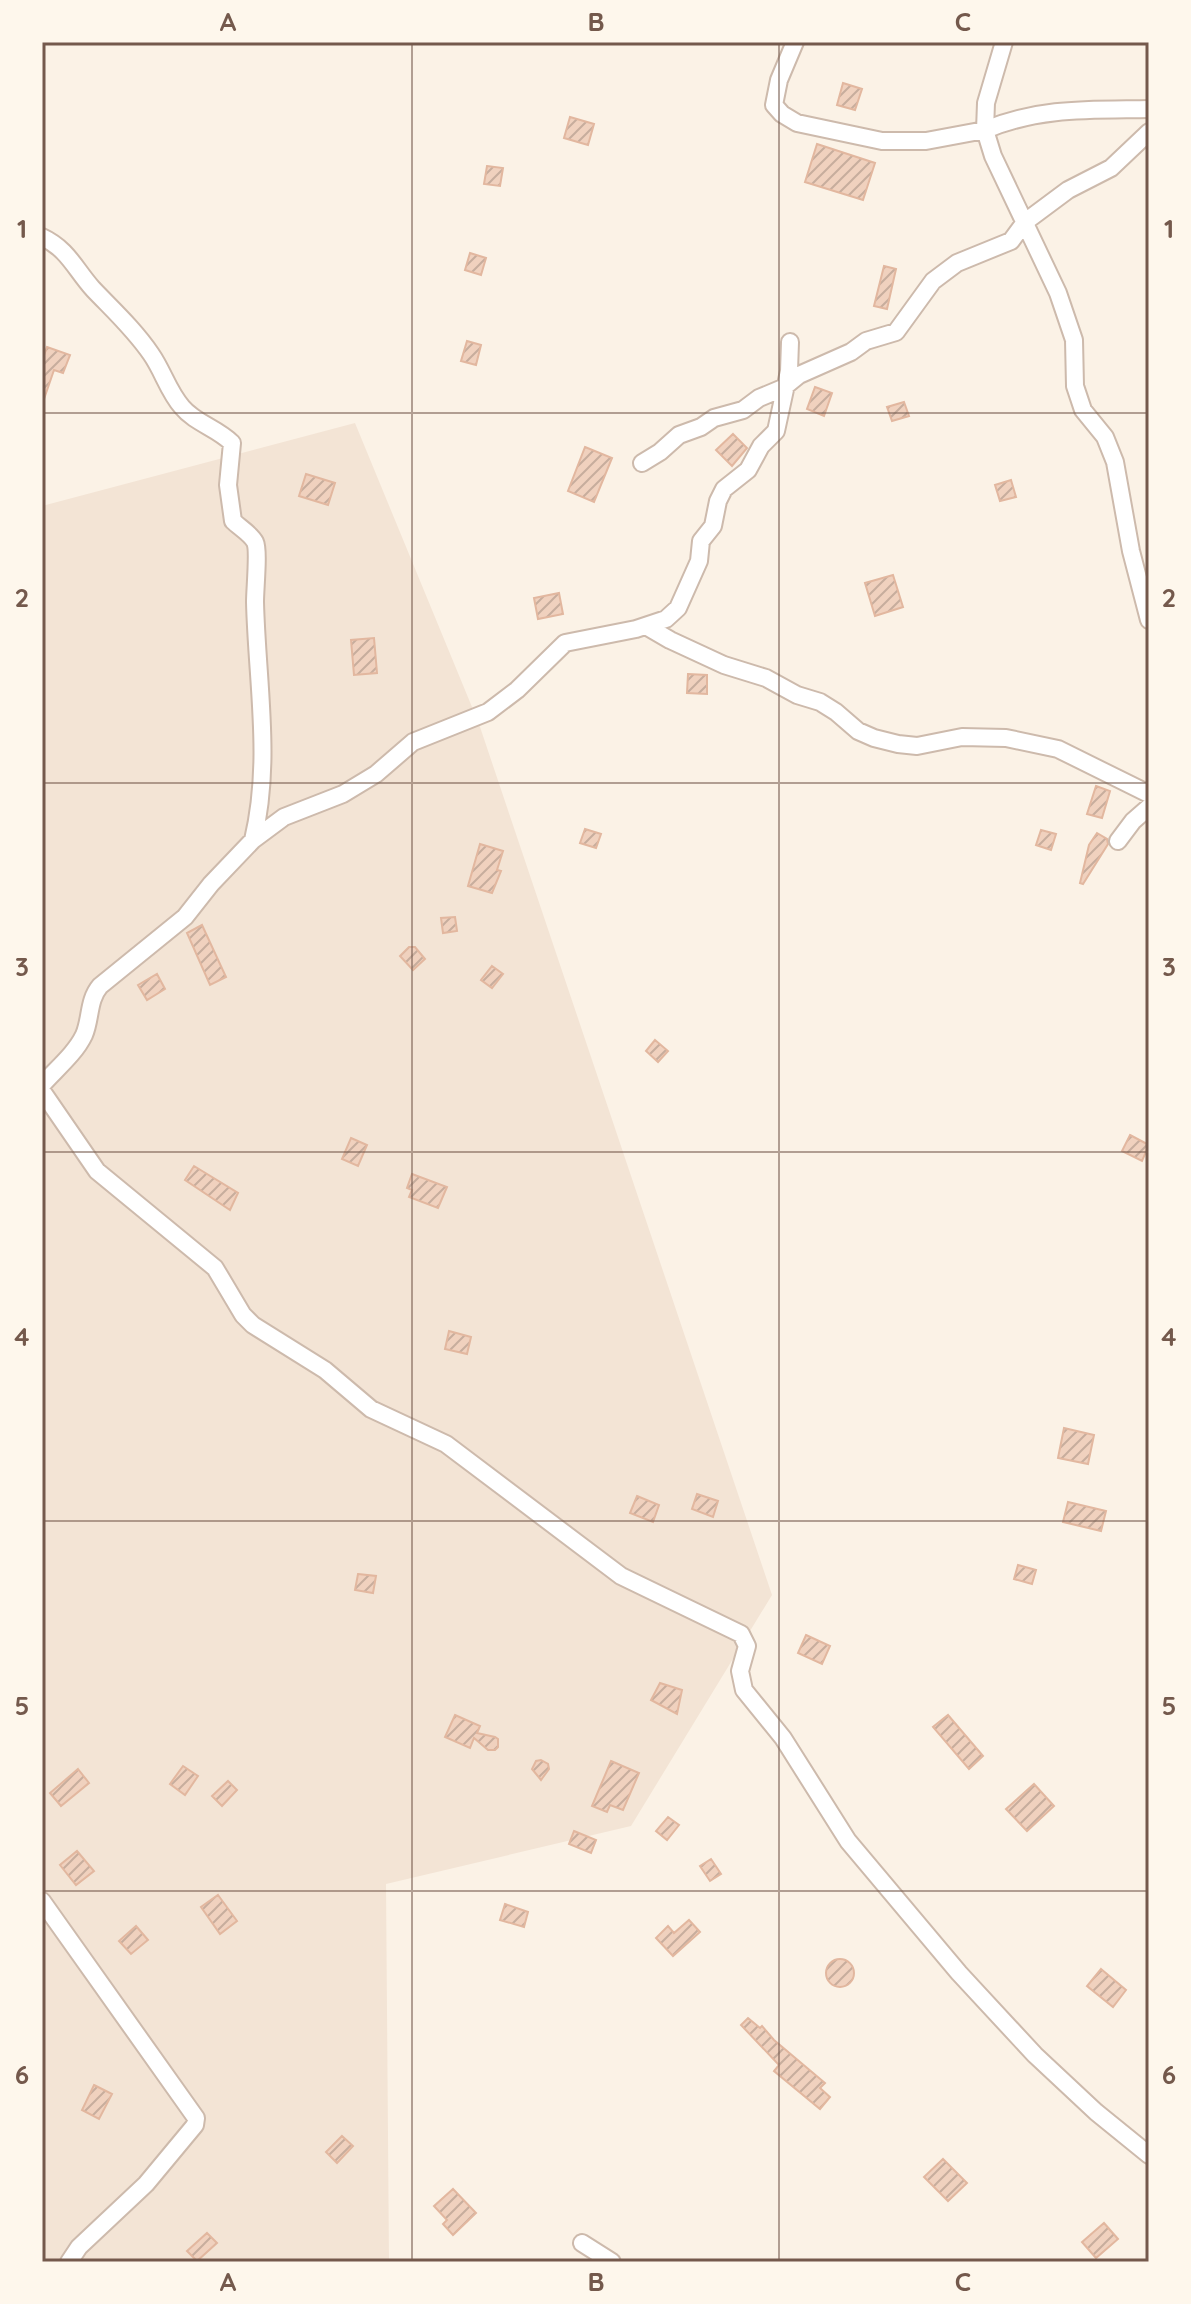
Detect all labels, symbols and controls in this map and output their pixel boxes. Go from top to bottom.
text: A [220,5,237,38]
text: B [587,5,605,38]
text: C [955,5,971,38]
text: 1 [17,212,27,245]
text: 1 [1164,212,1174,245]
text: 2 [15,581,29,614]
text: 2 [1162,581,1176,614]
text: 3 [15,950,29,983]
text: 3 [1162,950,1176,983]
text: 4 [14,1320,30,1353]
text: 4 [1161,1320,1177,1353]
text: 5 [15,1689,29,1722]
text: 5 [1162,1689,1176,1722]
text: 6 [15,2058,29,2091]
text: 6 [1162,2058,1176,2091]
text: A [220,2265,237,2298]
text: B [587,2265,605,2298]
text: C [955,2265,971,2298]

